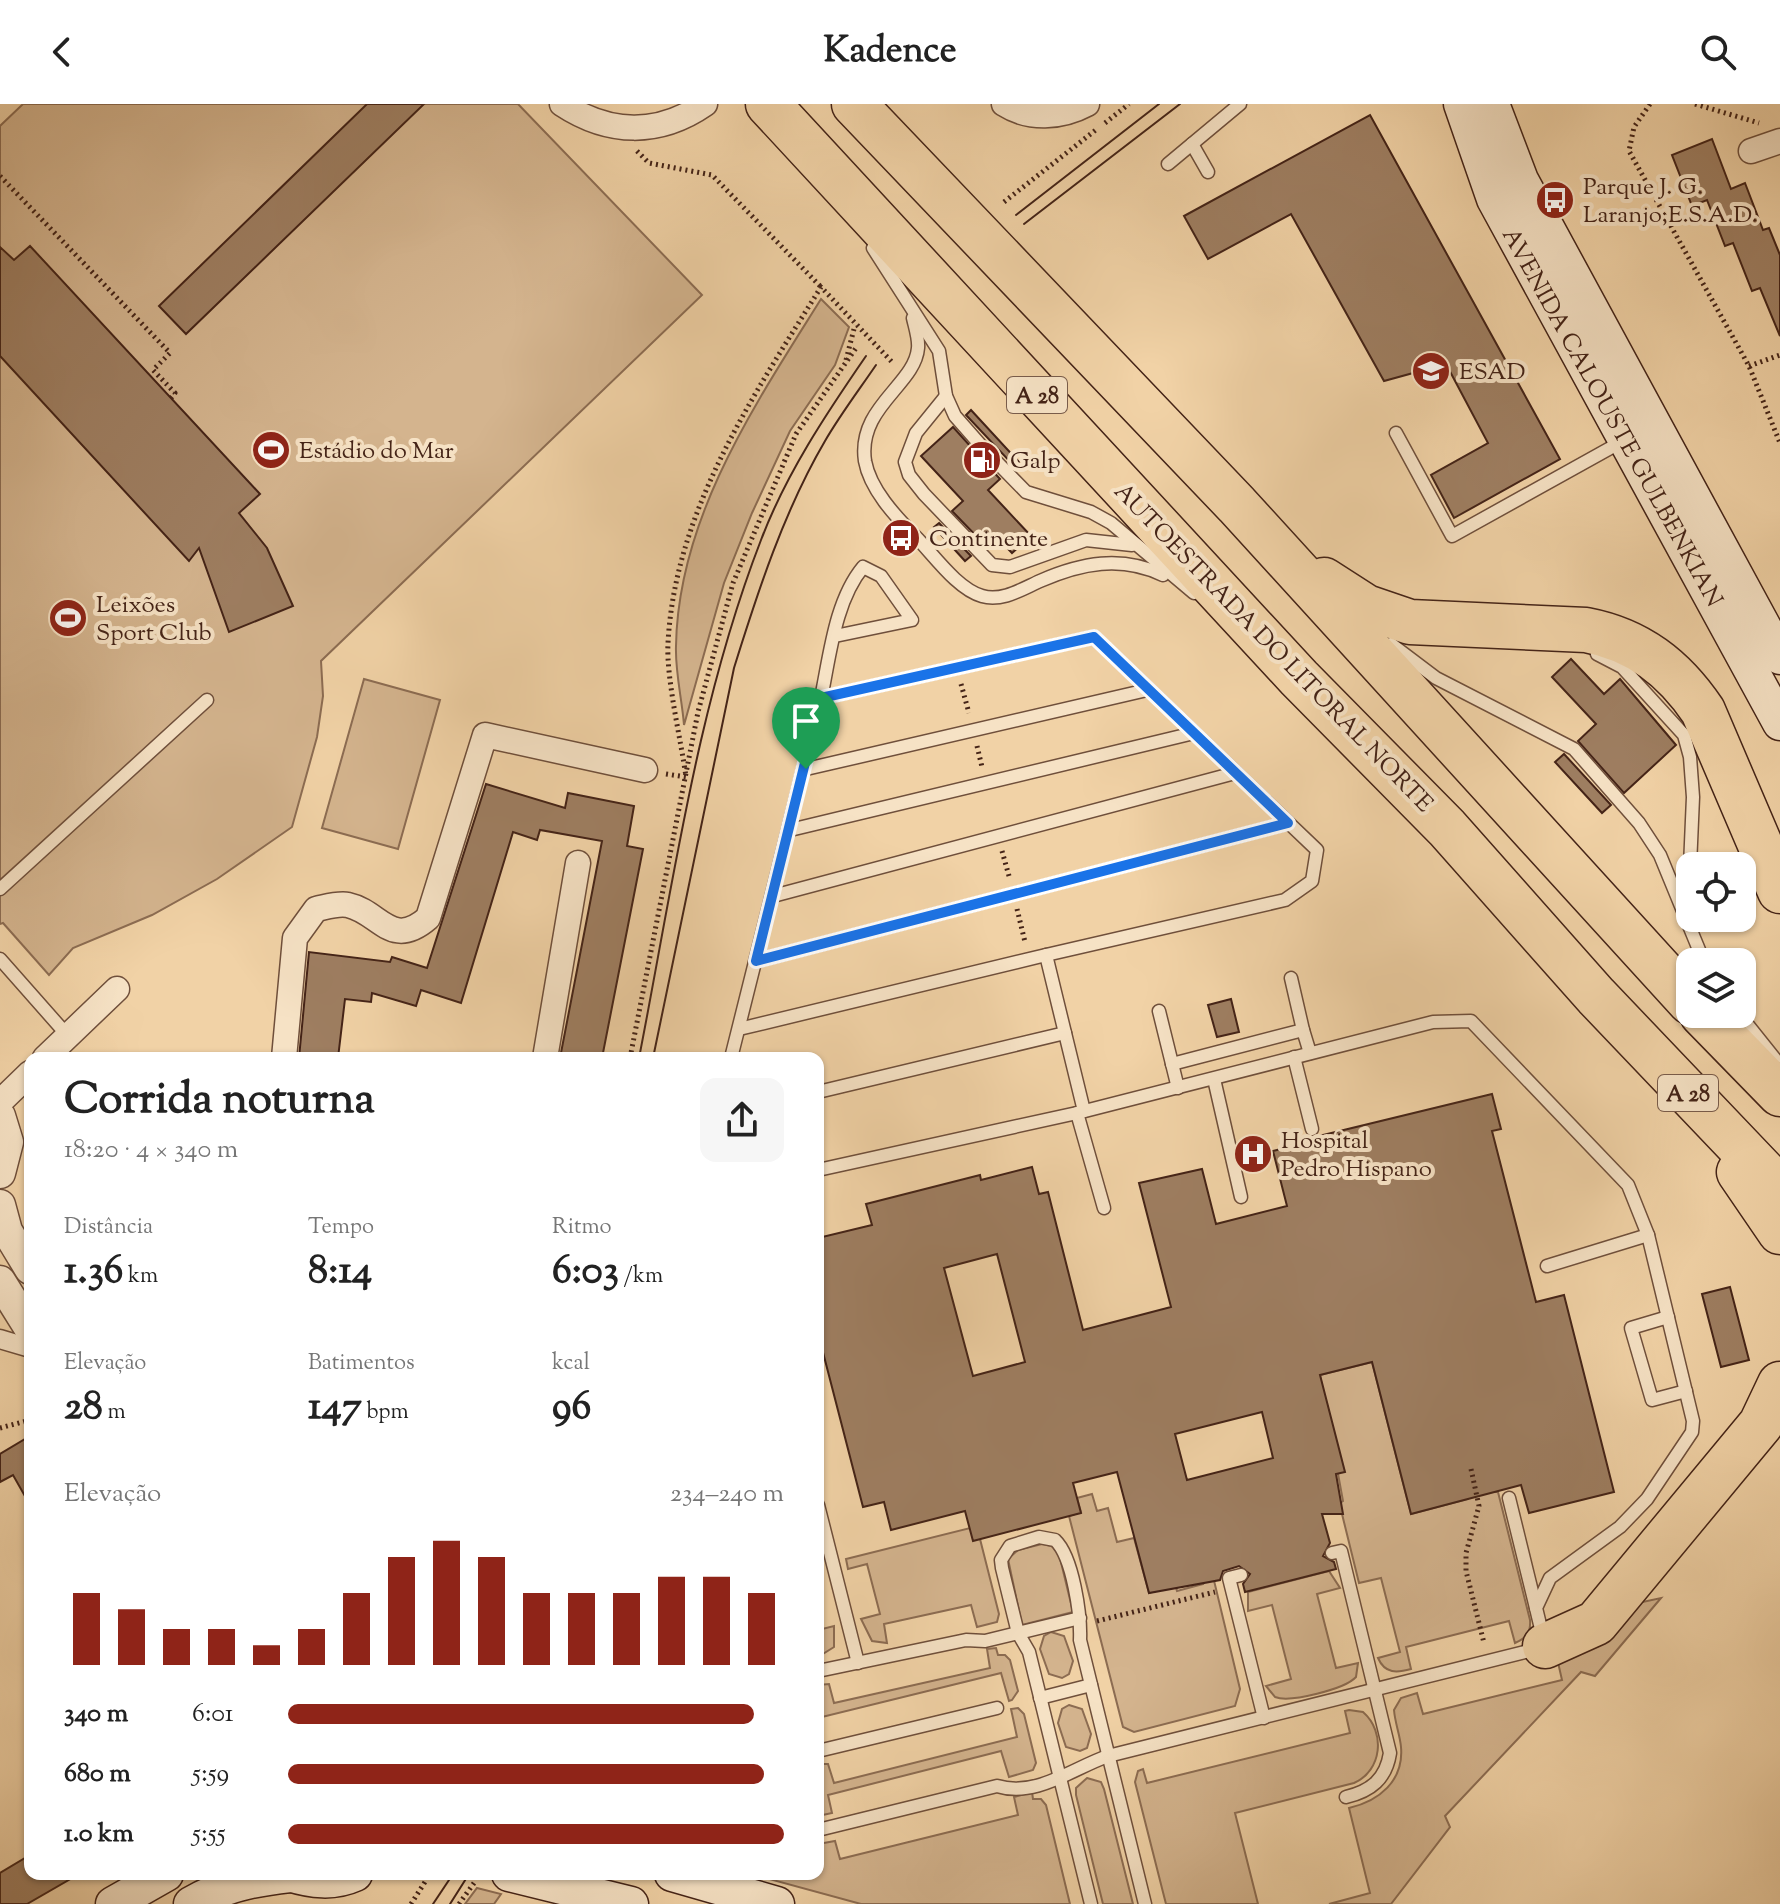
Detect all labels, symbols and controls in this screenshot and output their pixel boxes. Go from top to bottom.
text: Kadence [824,26,956,78]
icon: back [40,30,84,74]
icon: search [1696,30,1740,74]
place label: Parque J. G. Laranjo;E.S.A.D. [1583,171,1758,233]
bus stop icon: Parque J. G. Laranjo;E.S.A.D. [1534,179,1576,221]
street label: AVENIDA CALOUSTE GULBENKIAN [1492,222,1730,614]
school or university icon: ESAD [1410,350,1452,392]
place label: ESAD [1459,356,1526,390]
road number: A 28 [1007,377,1067,413]
sports icon: Estádio do Mar [250,429,292,471]
place label: Estádio do Mar [299,435,454,469]
fuel station icon: Galp [961,439,1003,481]
place label: Galp [1010,445,1060,479]
street label: AUTOESTRADA DO LITORAL NORTE [1105,476,1440,821]
bus stop icon: Continente [880,517,922,559]
place label: Continente [929,523,1048,557]
place label: Leixões Sport Club [96,589,212,651]
sports icon: Leixões Sport Club [47,597,89,639]
pin [772,687,840,769]
icon: arrive [784,699,828,743]
map controls [1676,852,1756,1028]
button: locate [1676,852,1756,932]
button: layers [1676,948,1756,1028]
text: Corrida noturna [64,1070,375,1133]
road number: A 28 [1658,1075,1718,1111]
button: share [700,1078,784,1162]
place label: Hospital Pedro Hispano [1281,1125,1432,1187]
text: 18:20 · 4 × 340 m [64,1132,238,1169]
hospital icon: Hospital Pedro Hispano [1232,1133,1274,1175]
text: Distância [64,1212,153,1244]
text: Tempo [308,1212,374,1244]
text: Ritmo [552,1212,611,1244]
text: 1.36 [64,1244,123,1301]
text: 8:14 [308,1244,372,1301]
text: 6:03 [552,1244,619,1301]
text: km [123,1261,158,1293]
text: /km [619,1261,663,1293]
text: Elevação [64,1348,146,1380]
text: Batimentos [308,1348,415,1380]
text: kcal [552,1348,590,1380]
text: 28 [64,1380,103,1437]
text: 147 [308,1380,362,1437]
text: 96 [552,1380,591,1437]
text: m [103,1397,126,1429]
text: bpm [362,1397,409,1429]
text: Elevação [64,1476,161,1513]
text: 234–240 m [670,1476,784,1513]
text: 340 m [64,1696,128,1733]
text: 6:01 [192,1696,234,1733]
text: 680 m [64,1756,131,1793]
text: 5:59 [192,1756,229,1793]
text: 1.0 km [64,1816,134,1853]
text: 5:55 [192,1816,226,1853]

